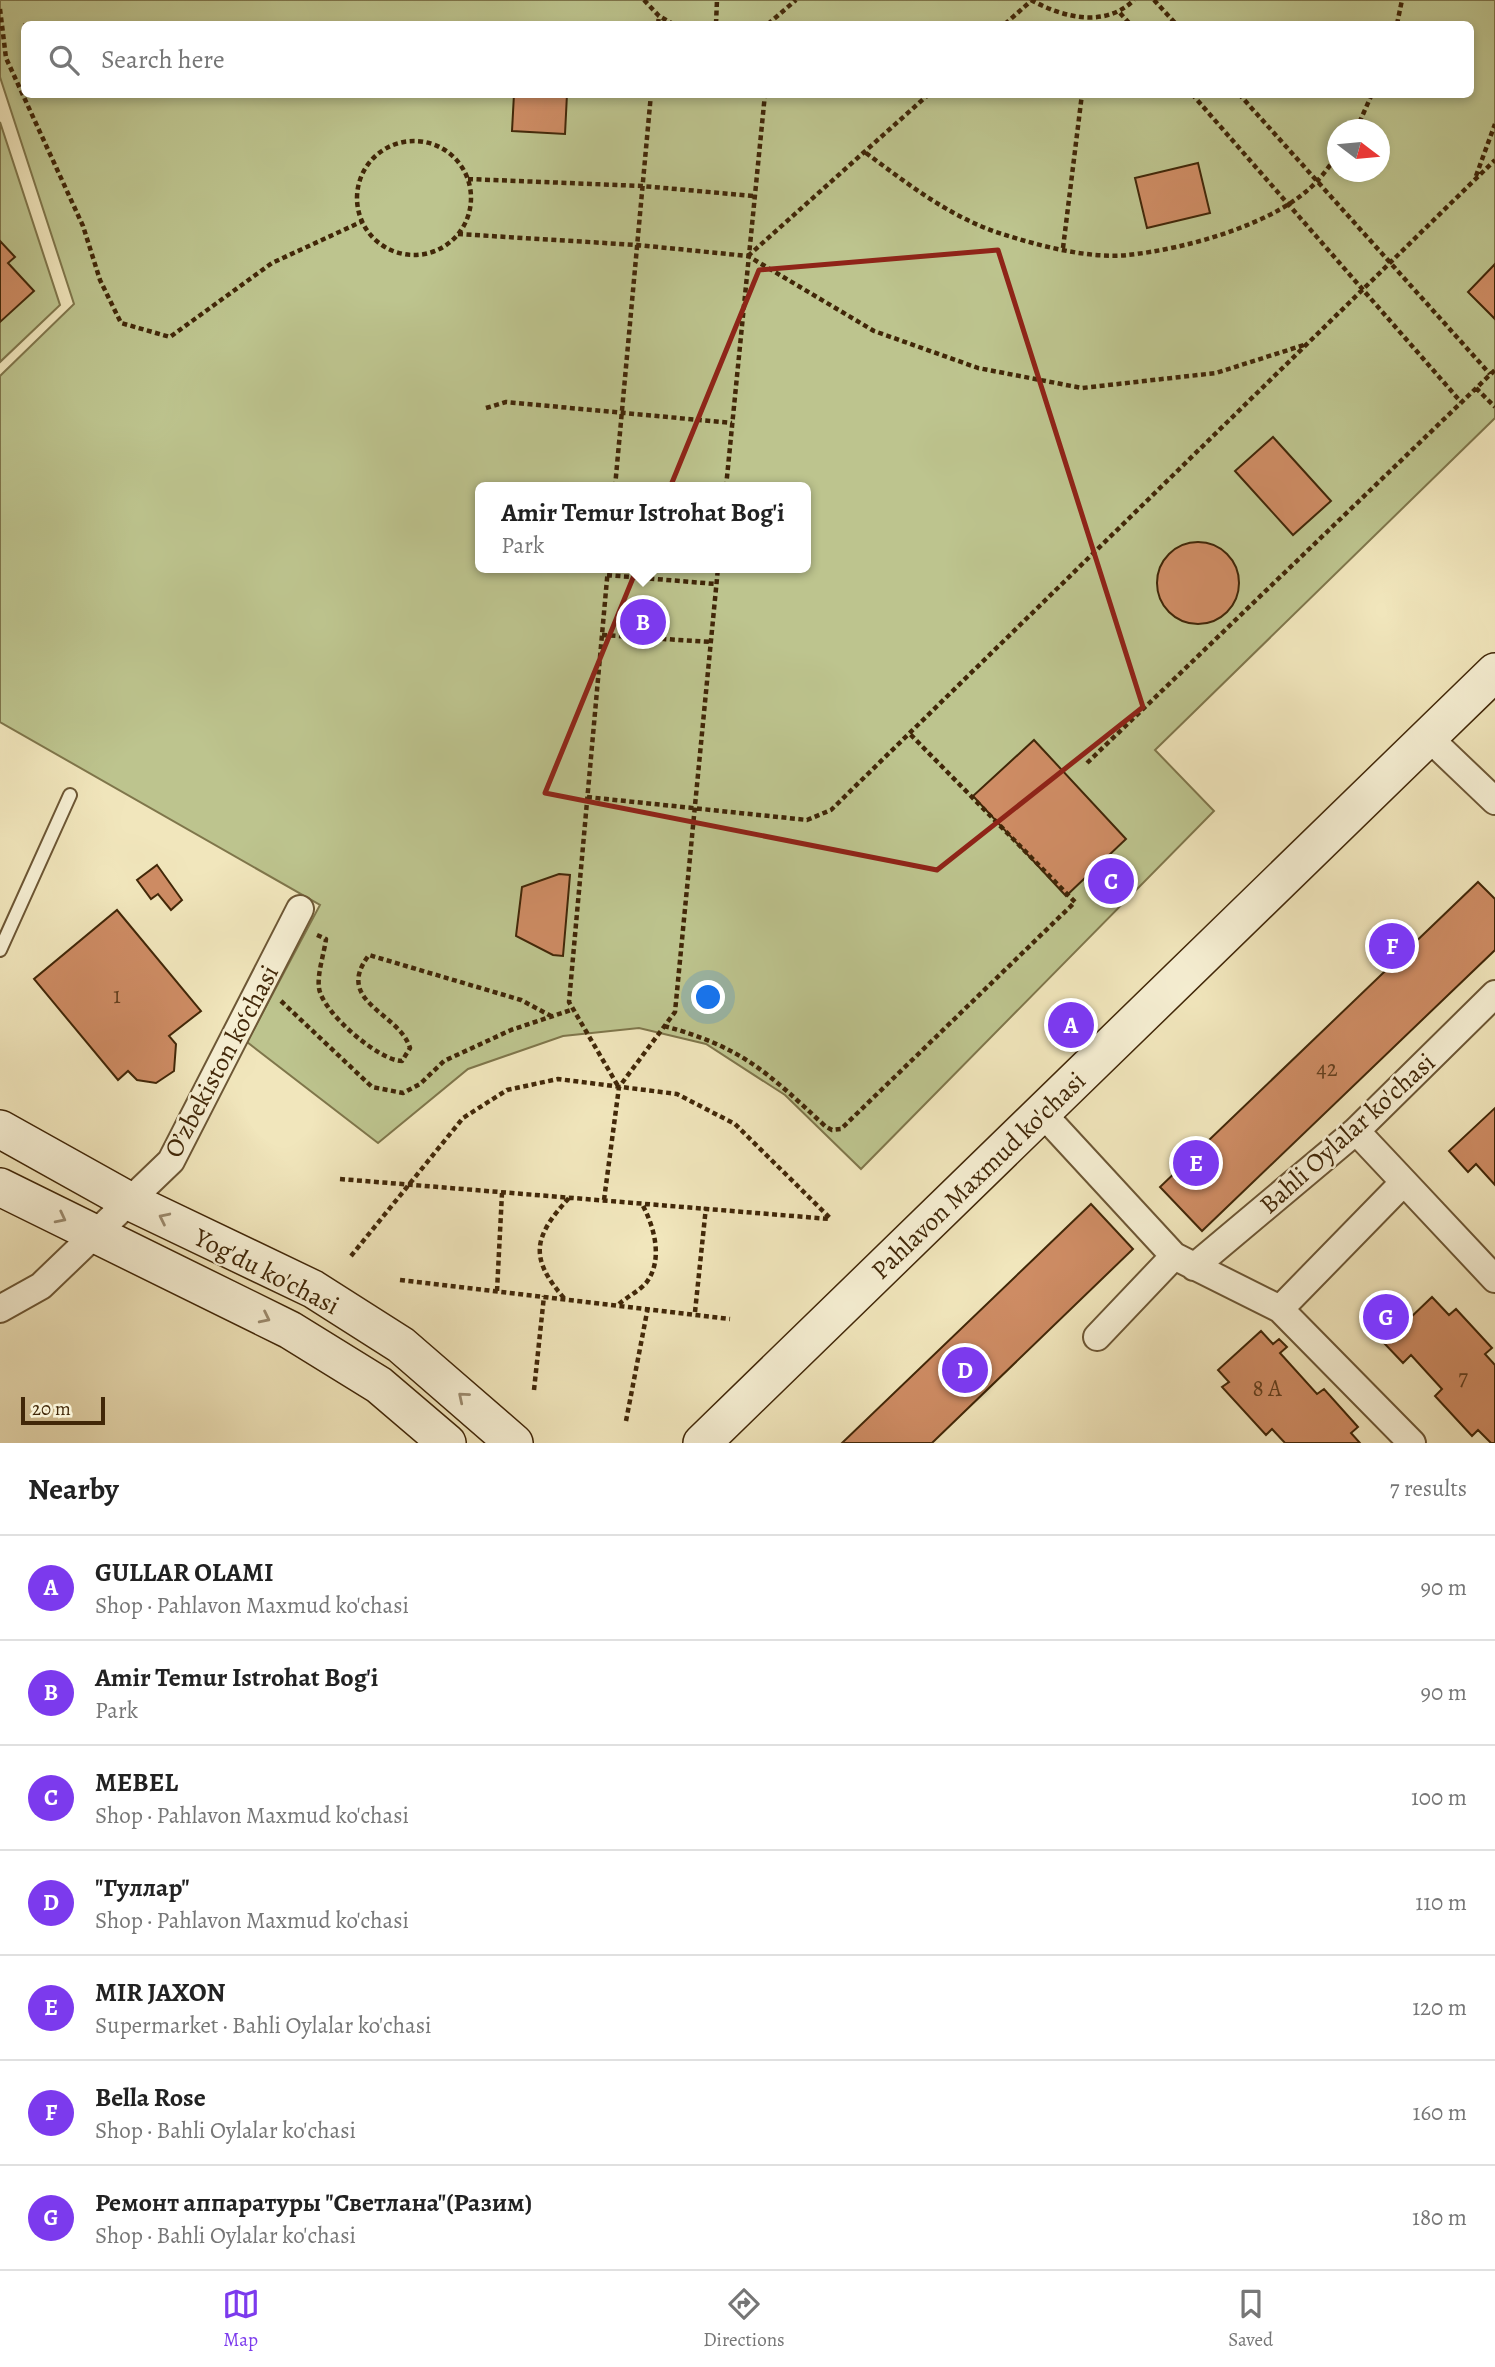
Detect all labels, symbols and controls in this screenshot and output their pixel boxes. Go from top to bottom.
search box [21,21,1474,98]
icon: search [45,41,83,79]
text: Search here [101,42,225,77]
north arrow [1327,119,1390,182]
popup [475,482,811,573]
text: Amir Temur Istrohat Bog'i [501,495,785,530]
text: Park [501,530,544,561]
pin: B [620,596,666,648]
pin: C [1088,855,1134,907]
pin: F [1369,920,1415,972]
street label: O’zbekiston ko‘chasi [156,959,287,1164]
house number: 1 [113,980,121,1011]
your location [691,980,725,1014]
pin: A [1048,999,1094,1051]
street label: Bahli Oylalar ko'chasi [1252,1045,1443,1222]
house number: 42 [1316,1053,1338,1084]
street label: Pahlavon Maxmud ko'chasi [864,1064,1093,1287]
pin: E [1173,1137,1219,1189]
one-way arrow [54,1210,66,1224]
one-way arrow [159,1213,171,1227]
street label: Yog'du ko'chasi [187,1219,345,1323]
pin: G [1363,1291,1409,1343]
one-way arrow [258,1310,270,1324]
pin: D [942,1344,988,1396]
house number: 7 [1458,1362,1468,1393]
house number: 8 А [1252,1373,1282,1404]
one-way arrow [458,1393,470,1406]
scale bar [21,1394,105,1426]
text: 20 m [32,1396,71,1422]
text: Nearby [28,1469,119,1509]
text: 7 results [1390,1473,1467,1504]
text: GULLAR OLAMI [95,1555,273,1590]
text: A [44,1572,58,1603]
text: 90 m [1421,1572,1467,1603]
text: Shop · Pahlavon Maxmud ko'chasi [95,1590,409,1621]
text: Amir Temur Istrohat Bog'i [95,1660,378,1695]
text: B [44,1677,58,1708]
text: 90 m [1421,1677,1467,1708]
text: Park [95,1695,138,1726]
text: MEBEL [95,1765,178,1800]
text: C [44,1782,58,1813]
text: 100 m [1411,1782,1467,1813]
text: Shop · Pahlavon Maxmud ko'chasi [95,1800,409,1831]
text: "Гуллар" [95,1870,190,1905]
text: D [43,1887,59,1918]
text: 110 m [1415,1887,1467,1918]
text: Shop · Pahlavon Maxmud ko'chasi [95,1905,409,1936]
text: MIR JAXON [95,1975,226,2010]
text: E [44,1992,58,2023]
text: 120 m [1412,1992,1467,2023]
text: Supermarket · Bahli Oylalar ko'chasi [95,2010,431,2041]
text: Bella Rose [95,2080,206,2115]
text: F [45,2097,57,2128]
text: 160 m [1413,2097,1467,2128]
text: Shop · Bahli Oylalar ko'chasi [95,2115,356,2146]
text: Ремонт аппаратуры "Светлана"(Разим) [95,2185,532,2220]
text: G [43,2202,59,2233]
text: 180 m [1412,2202,1467,2233]
text: Shop · Bahli Oylalar ko'chasi [95,2220,356,2251]
tab: Map [222,2285,260,2353]
tab: Directions [703,2285,785,2353]
tab: Saved [1228,2285,1273,2353]

